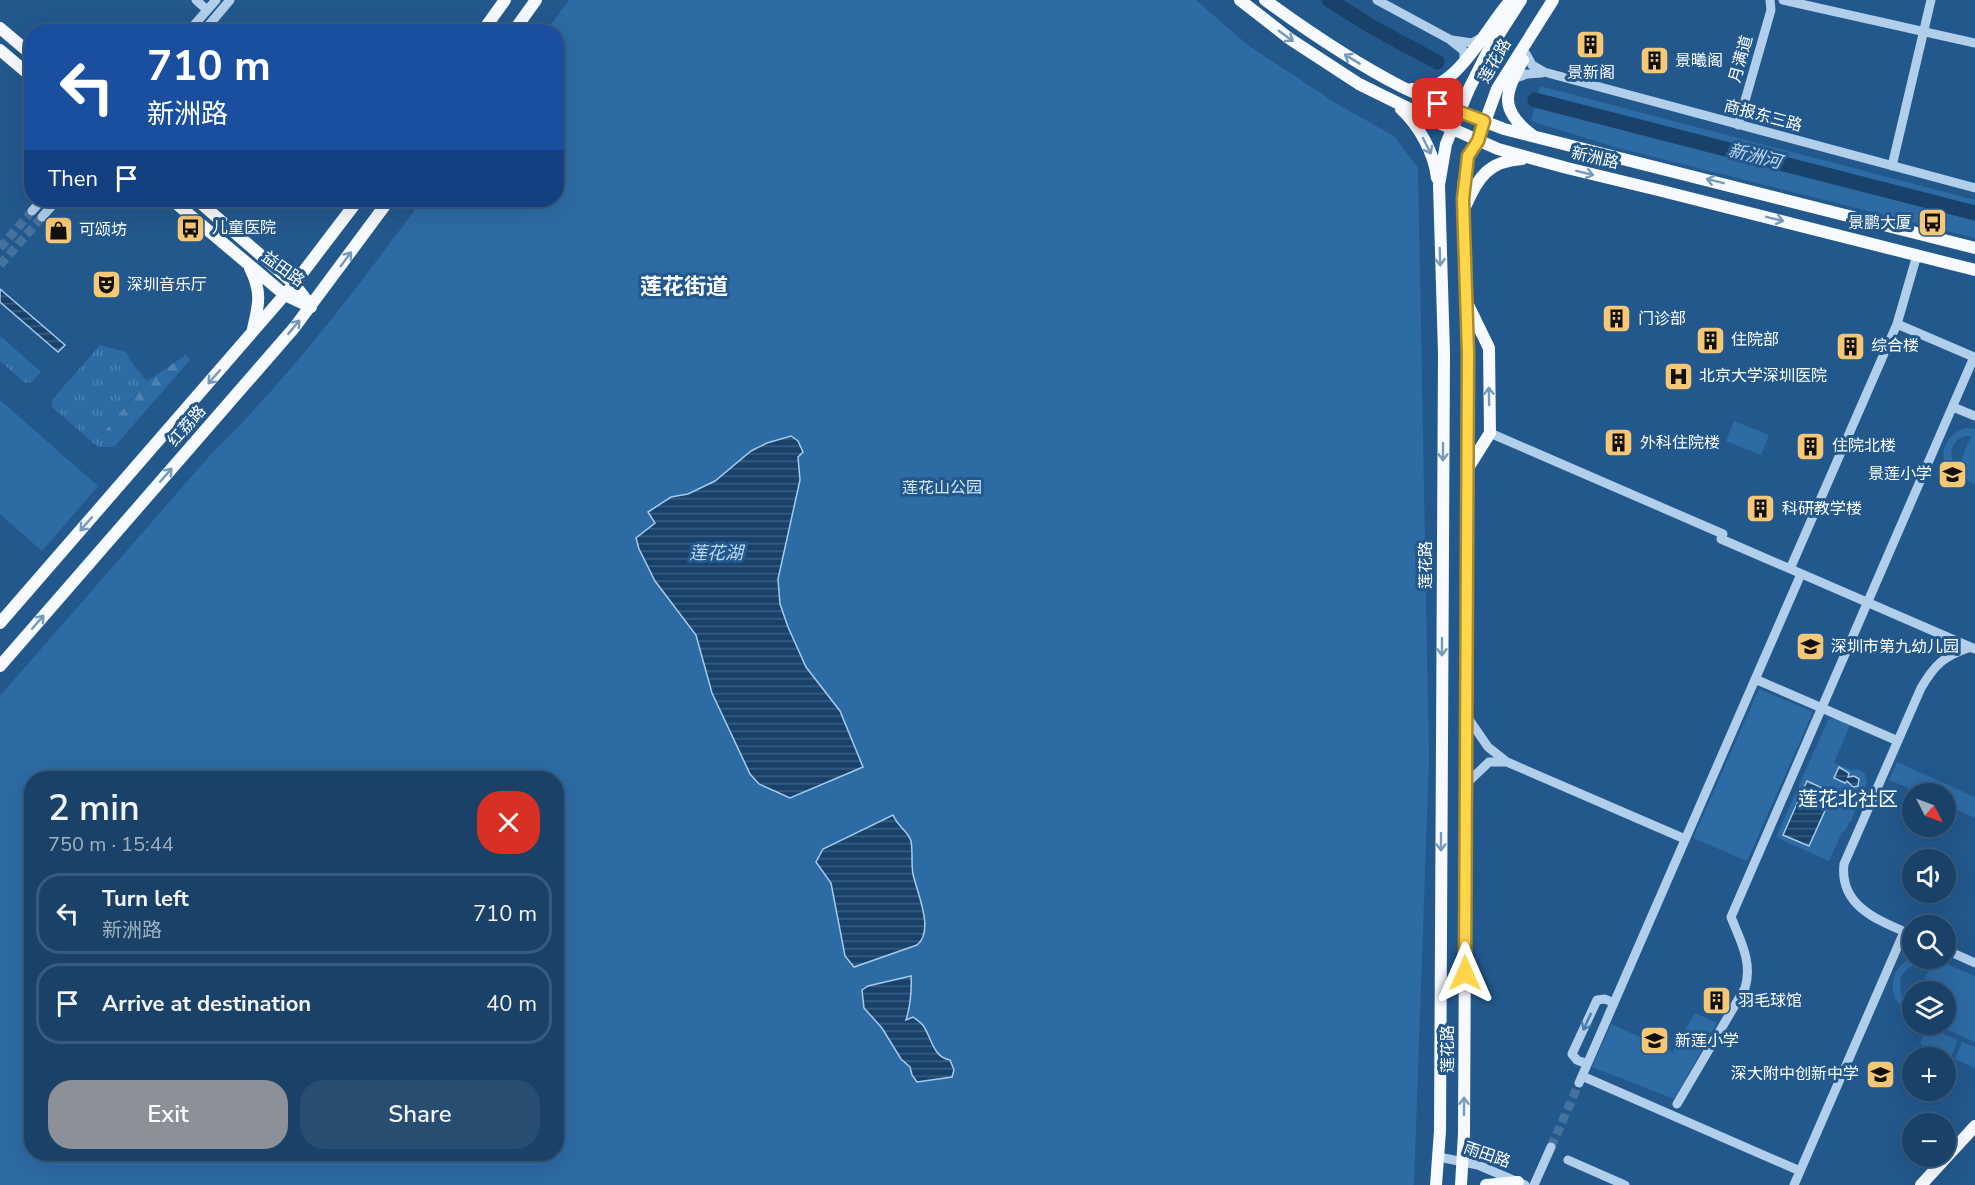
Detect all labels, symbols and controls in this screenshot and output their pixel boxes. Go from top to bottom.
one-way arrow [1278,29,1294,42]
building icon: 景新阁 [1575,29,1607,61]
street label: 月满道 [1724,33,1758,85]
street label: 莲花路 [1473,35,1517,87]
text: 710 m [147,38,271,95]
building icon: 景曦阁 [1638,45,1670,77]
icon: left [48,48,126,126]
place label: 景曦阁 [1675,50,1723,72]
one-way arrow [1344,53,1361,65]
place label: 景新阁 [1567,62,1615,84]
pin [1412,78,1463,129]
icon: arrive [1421,87,1454,120]
street label: 商报东三路 [1722,95,1804,137]
text: 新洲路 [147,96,228,133]
one-way arrow [1421,136,1433,154]
water label: 新洲河 [1726,138,1787,175]
street label: 新洲路 [1569,142,1621,174]
icon: arrive [110,162,143,195]
text: Then [48,164,98,194]
one-way arrow [1576,167,1595,179]
one-way arrow [1706,175,1725,187]
bus stop icon: 景鹏大厦 [1917,207,1949,239]
bus stop icon: 儿童医院 [175,212,207,244]
place label: 景鹏大厦 [1848,212,1912,234]
shop icon: 可颂坊 [42,214,74,246]
one-way arrow [1765,214,1784,226]
place label: 儿童医院 [212,217,276,239]
place label: 可颂坊 [79,219,127,241]
street label: 益田路 [257,246,309,292]
one-way arrow [1435,247,1446,267]
one-way arrow [340,252,352,268]
theatre icon: 深圳音乐厅 [90,269,122,301]
district label: 莲花街道 [640,272,728,302]
place label: 深圳音乐厅 [127,274,207,296]
building icon: 门诊部 [1601,303,1633,335]
place label: 门诊部 [1638,308,1686,330]
one-way arrow [288,319,301,335]
building icon: 住院部 [1694,324,1726,356]
place label: 住院部 [1731,329,1779,351]
building icon: 综合楼 [1834,330,1866,362]
place label: 综合楼 [1871,335,1919,357]
hospital icon: 北京大学深圳医院 [1662,360,1694,392]
place label: 北京大学深圳医院 [1699,365,1827,387]
one-way arrow [207,369,221,384]
one-way arrow [1483,386,1495,406]
street label: 红荔路 [163,401,211,451]
building icon: 外科住院楼 [1603,427,1635,459]
building icon: 住院北楼 [1795,430,1827,462]
place label: 外科住院楼 [1640,432,1720,454]
place label: 住院北楼 [1832,435,1896,457]
one-way arrow [1437,442,1449,462]
school or university icon: 景莲小学 [1937,458,1969,490]
place label: 景莲小学 [1868,463,1932,485]
one-way arrow [159,467,173,483]
park label: 莲花山公园 [902,477,982,499]
building icon: 科研教学楼 [1745,493,1777,525]
place label: 科研教学楼 [1782,498,1862,520]
one-way arrow [79,516,93,531]
water label: 莲花湖 [689,541,746,565]
street label: 莲花路 [1415,541,1437,589]
one-way arrow [32,614,45,630]
school or university icon: 深圳市第九幼儿园 [1794,631,1826,663]
place label: 深圳市第九幼儿园 [1831,636,1959,658]
one-way arrow [1436,637,1448,657]
north arrow [1902,783,1956,837]
map controls [1902,783,1956,1167]
text: 2 min [48,784,140,833]
district label: 莲花北社区 [1798,786,1898,813]
button: close [477,791,540,854]
text: 750 m · 15:44 [48,831,174,858]
one-way arrow [1435,832,1447,852]
button: sound [1902,849,1956,903]
text: Turn left [102,884,189,914]
icon: left [51,897,84,930]
text: 710 m [473,899,537,929]
button: search [1902,915,1956,969]
text: 新洲路 [102,917,162,944]
position arrow [1433,941,1497,1005]
button: layers [1902,981,1956,1035]
building icon: 羽毛球馆 [1701,985,1733,1017]
icon: arrive [51,987,84,1020]
text: Arrive at destination [102,989,311,1019]
text: 40 m [486,989,537,1019]
place label: 羽毛球馆 [1738,990,1802,1012]
one-way arrow [1580,1013,1592,1031]
street label: 莲花路 [1437,1025,1459,1073]
school or university icon: 新莲小学 [1638,1025,1670,1057]
place label: 新莲小学 [1675,1030,1739,1052]
button: + [1902,1047,1956,1101]
school or university icon: 深大附中创新中学 [1864,1058,1896,1090]
place label: 深大附中创新中学 [1731,1063,1859,1085]
button: Exit [48,1080,288,1149]
button: Share [300,1080,540,1149]
one-way arrow [1458,1096,1470,1116]
button: − [1902,1113,1956,1167]
street label: 雨田路 [1461,1137,1513,1173]

